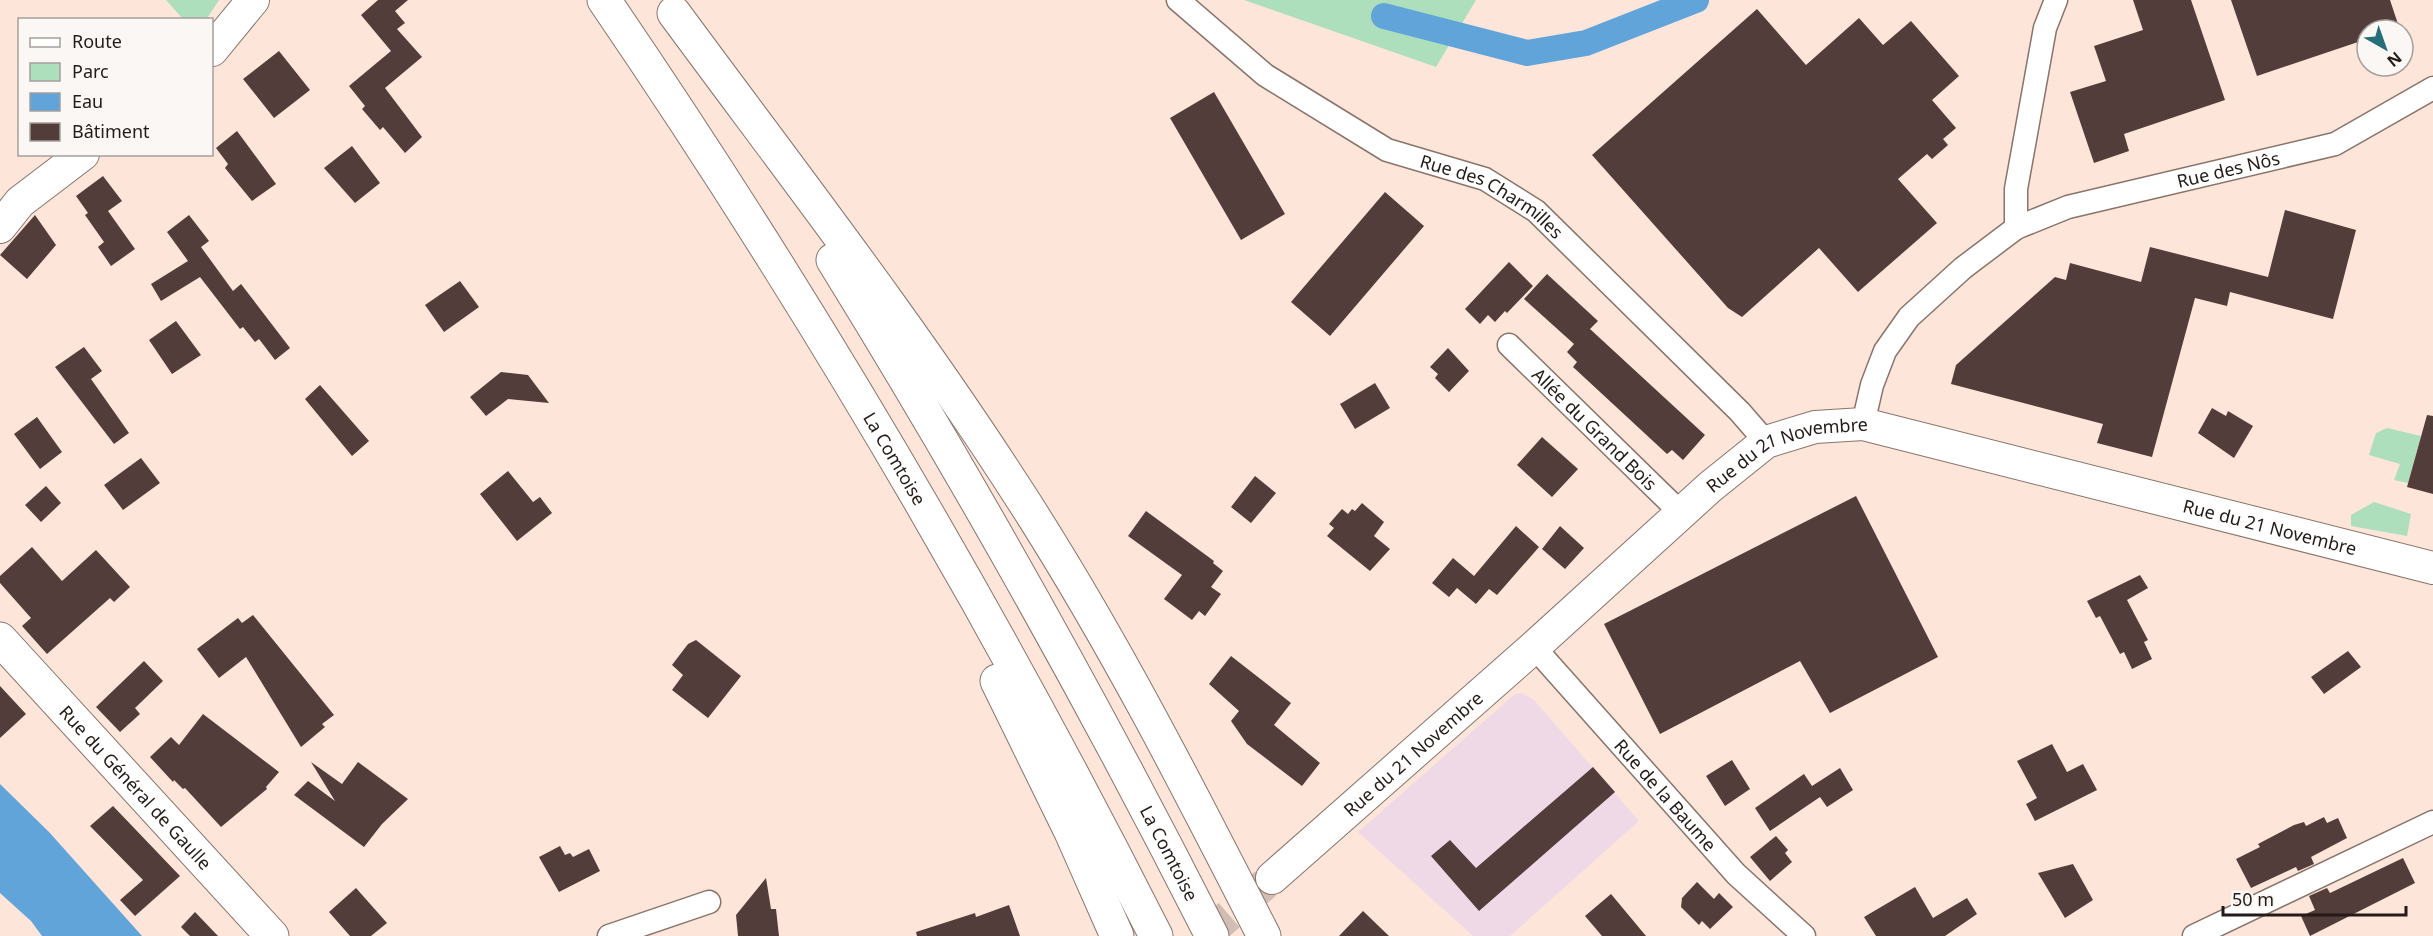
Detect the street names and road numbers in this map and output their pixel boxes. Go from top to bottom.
street label: Rue des Nôs [2174,145,2282,193]
street label: Rue des Charmilles [1417,148,1569,244]
street label: Allée du Grand Bois [1527,362,1663,495]
street label: La Comtoise [858,407,932,509]
street label: Rue du 21 Novembre [1701,412,1868,498]
street label: Rue du 21 Novembre [2181,493,2359,560]
street label: Rue du 21 Novembre [1338,686,1488,822]
street label: Rue du Général de Gaulle [54,700,217,875]
street label: Rue de la Baume [1609,734,1722,856]
street label: La Comtoise [1135,801,1204,905]

